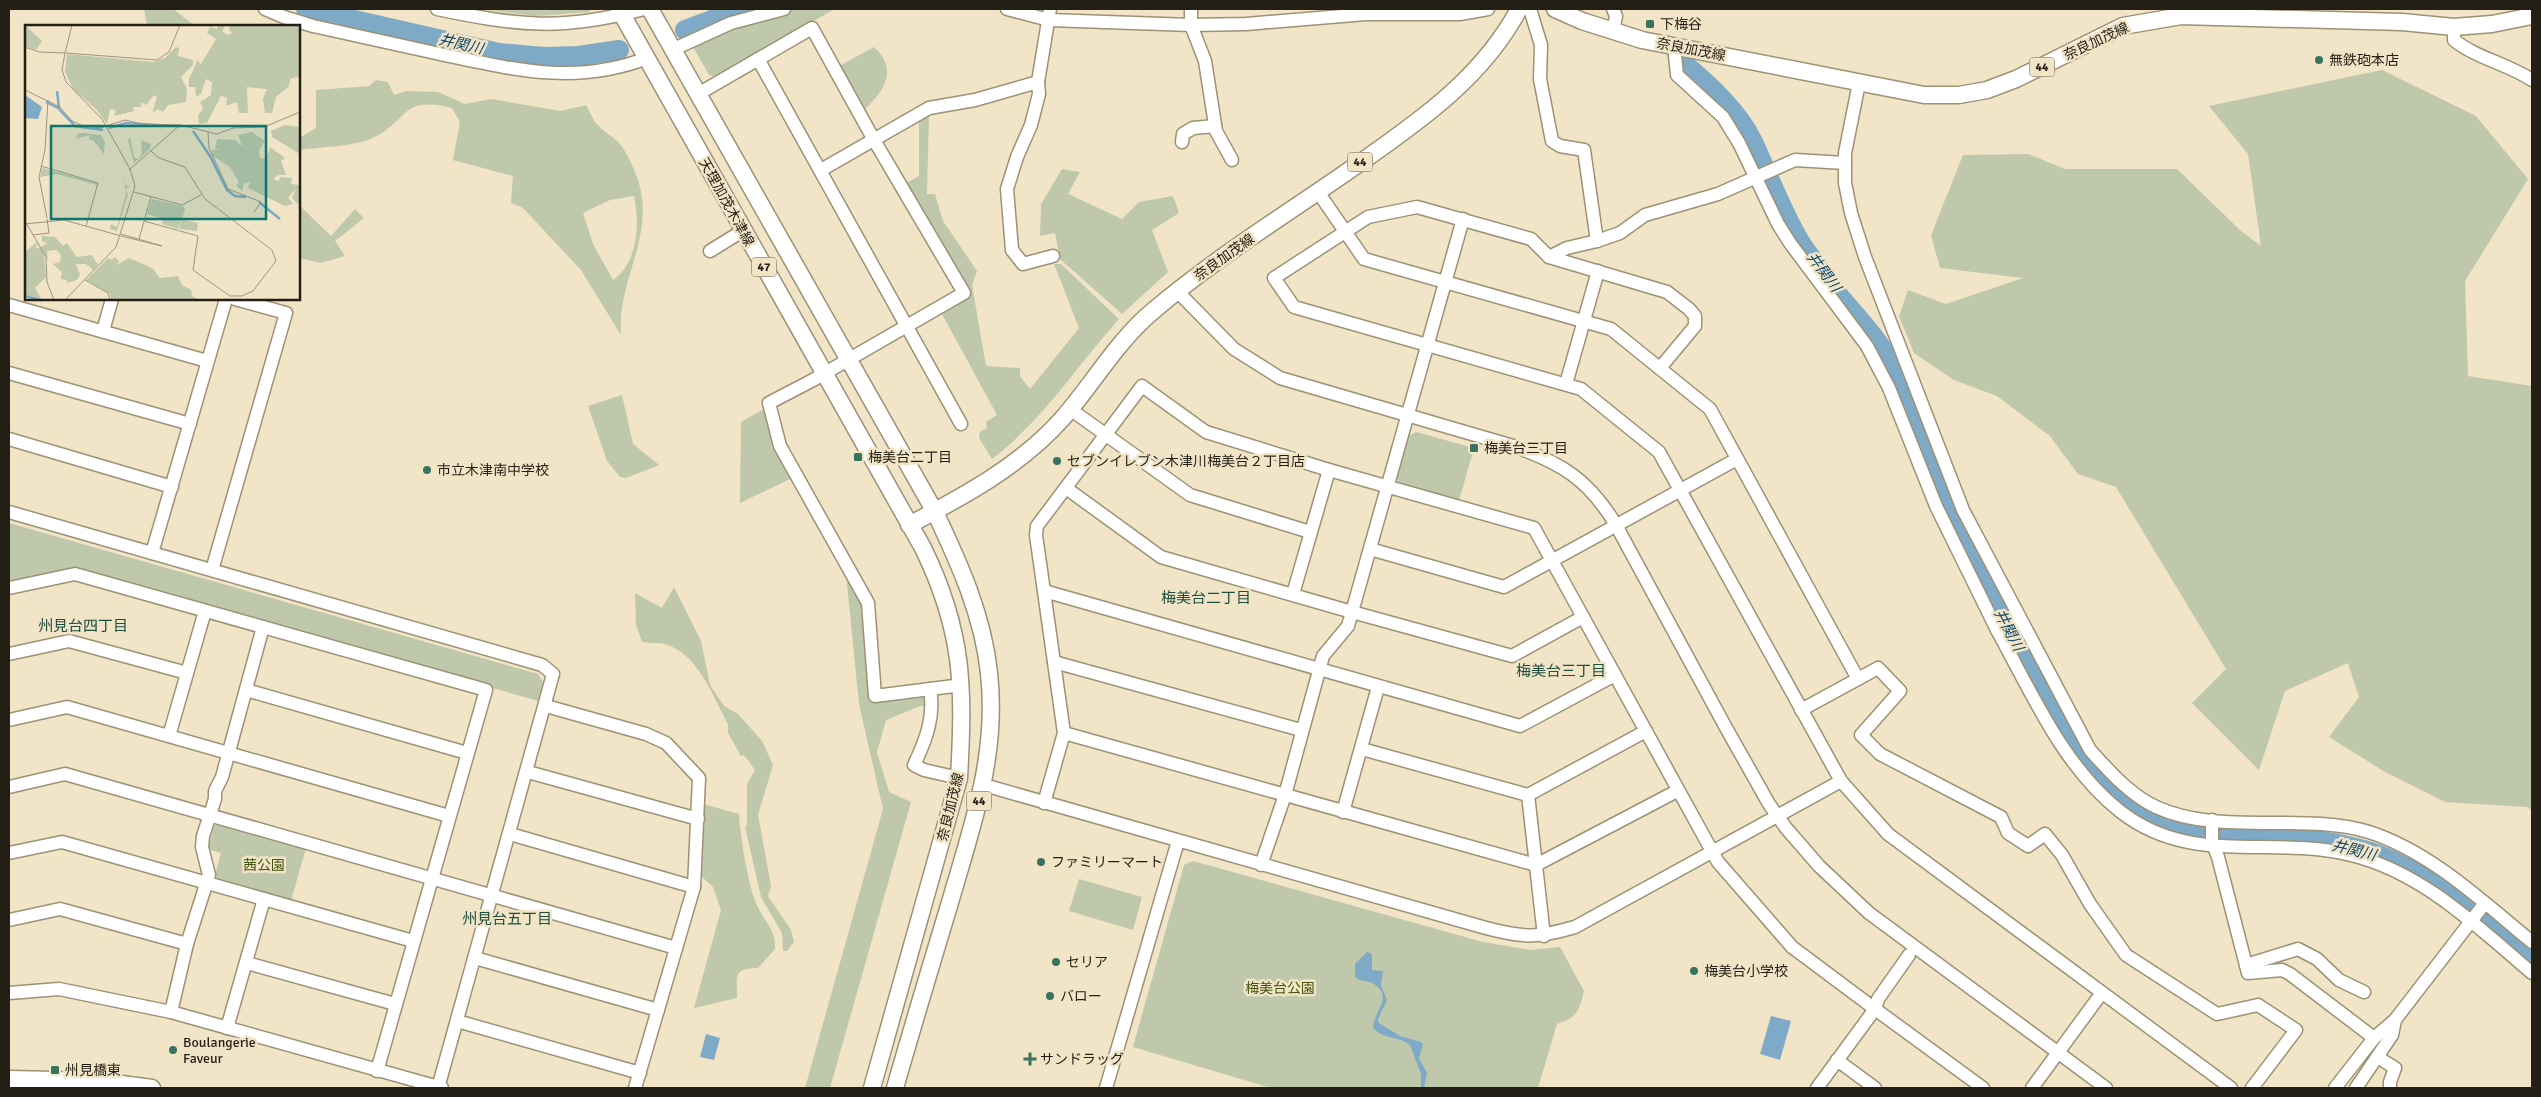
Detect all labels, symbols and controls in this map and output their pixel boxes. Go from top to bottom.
place label: 下梅谷 [1660,16,1702,33]
marker: 下梅谷 [1644,18,1656,30]
street label: 奈良加茂線 [2061,19,2132,64]
inset map [25,25,300,300]
water label: 井関川 [437,30,487,58]
street label: 奈良加茂線 [1655,34,1727,65]
place label: 無鉄砲本店 [2329,52,2399,69]
marker: 無鉄砲本店 [2313,54,2325,66]
road number: 44 [2030,58,2054,76]
road number: 44 [1348,152,1372,172]
street label: 天理加茂木津線 [695,155,758,249]
street label: 奈良加茂線 [1191,230,1258,284]
water label: 井関川 [1803,249,1846,297]
road number: 47 [752,258,776,276]
place label: 梅美台三丁目 [1484,440,1568,457]
marker: 梅美台三丁目 [1468,442,1480,454]
place label: 梅美台二丁目 [868,449,952,466]
marker: 梅美台二丁目 [852,451,864,463]
place label: セブンイレブン木津川梅美台２丁目店 [1067,453,1305,470]
marker: セブンイレブン木津川梅美台２丁目店 [1051,455,1063,467]
place label: 市立木津南中学校 [437,462,549,479]
marker: 市立木津南中学校 [421,464,433,476]
district label: 梅美台二丁目 [1161,589,1251,607]
water label: 井関川 [1990,606,2028,656]
district label: 州見台四丁目 [38,617,128,635]
district label: 梅美台三丁目 [1516,662,1606,680]
street label: 奈良加茂線 [934,771,967,843]
road number: 44 [966,791,992,810]
water label: 井関川 [2330,836,2380,865]
place label: ファミリーマート [1051,854,1163,871]
marker: ファミリーマート [1035,856,1047,868]
park label: 茜公園 [243,857,285,874]
district label: 州見台五丁目 [462,910,552,928]
place label: セリア [1066,954,1108,971]
marker: セリア [1050,956,1062,968]
place label: 梅美台小学校 [1704,963,1788,980]
marker: 梅美台小学校 [1688,965,1700,977]
park label: 梅美台公園 [1245,980,1315,997]
place label: バロー [1060,988,1102,1005]
marker: バロー [1044,990,1056,1002]
place label: Boulangerie Faveur [183,1034,256,1067]
marker: Boulangerie Faveur [167,1044,179,1056]
place label: サンドラッグ [1040,1051,1124,1068]
marker: サンドラッグ [1024,1053,1036,1065]
place label: 州見橋東 [65,1062,121,1079]
marker: 州見橋東 [49,1064,61,1076]

